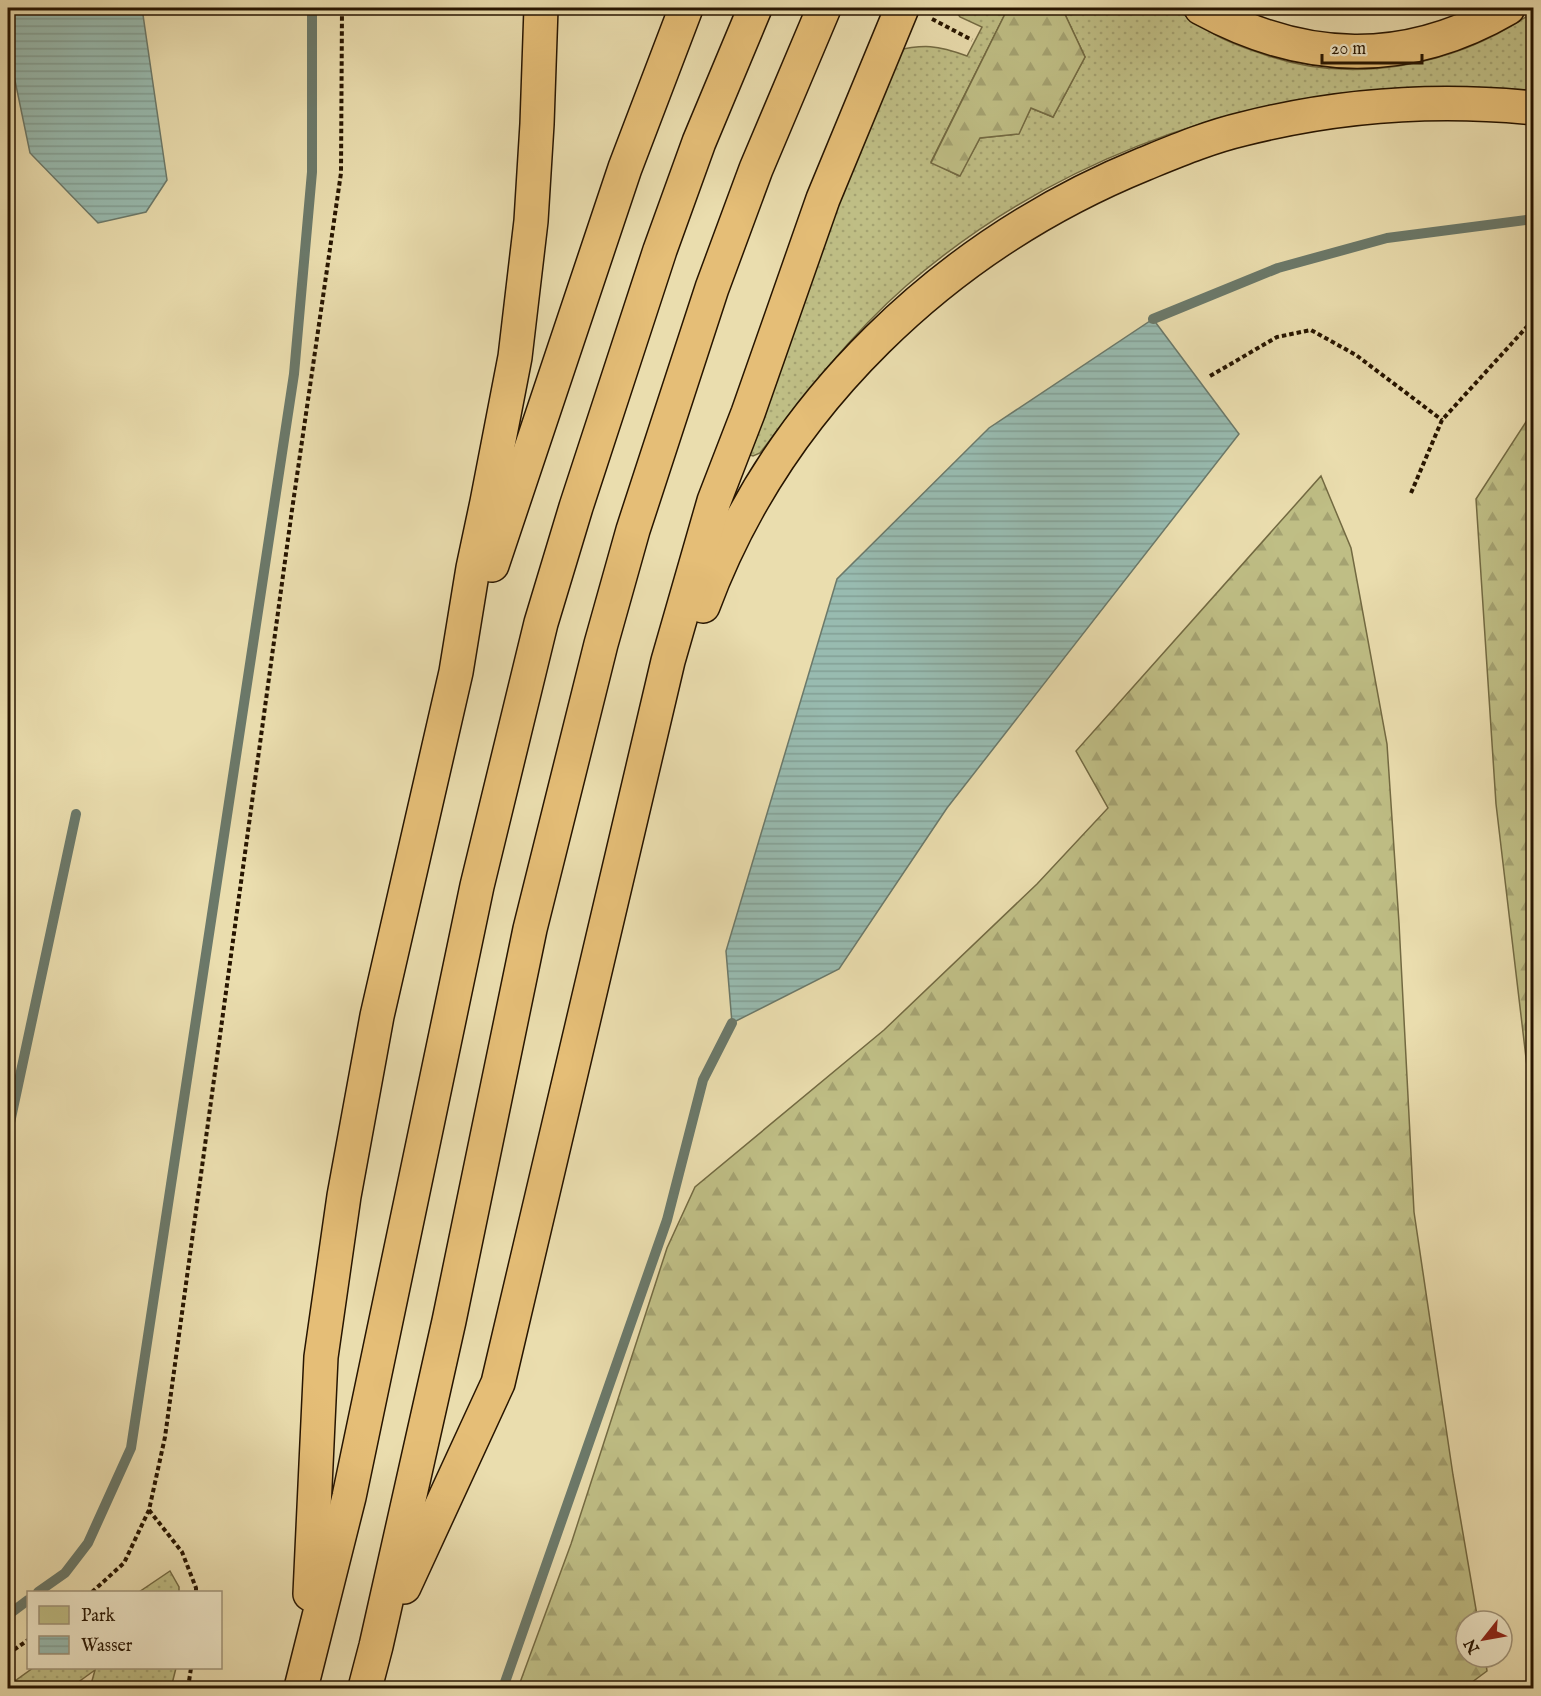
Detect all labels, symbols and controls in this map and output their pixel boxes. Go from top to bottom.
scale bar [1322,27,1422,65]
text: 20 m [1331,38,1366,61]
legend [27,1591,222,1669]
text: Park [81,1605,116,1628]
north arrow [1454,1609,1514,1669]
text: N [1461,1634,1486,1658]
text: Wasser [81,1635,133,1658]

